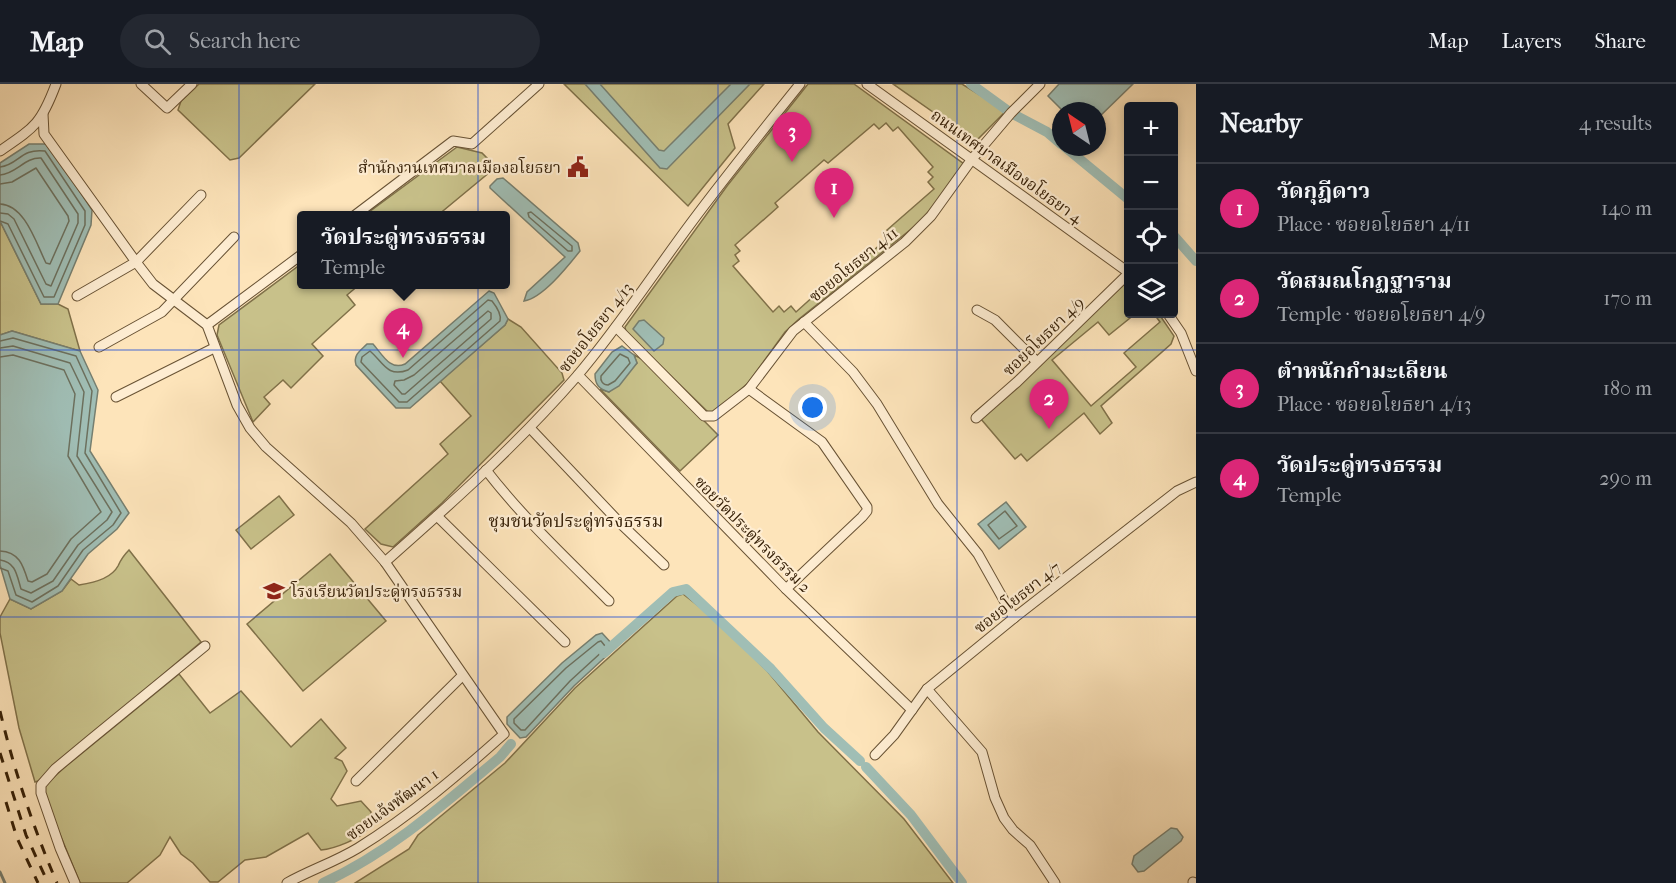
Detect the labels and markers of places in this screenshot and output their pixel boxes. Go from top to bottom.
pin: 3 [772,112,812,162]
public building icon: สำนักงานเทศบาลเมืองอโยธยา [566,155,590,179]
place label: สำนักงานเทศบาลเมืองอโยธยา [358,157,561,177]
pin: 1 [814,168,854,218]
pin: 4 [384,308,422,358]
pin: 2 [1030,380,1068,429]
school or university icon: โรงเรียนวัดประดู่ทรงธรรม [262,579,286,603]
place label: โรงเรียนวัดประดู่ทรงธรรม [290,581,462,602]

